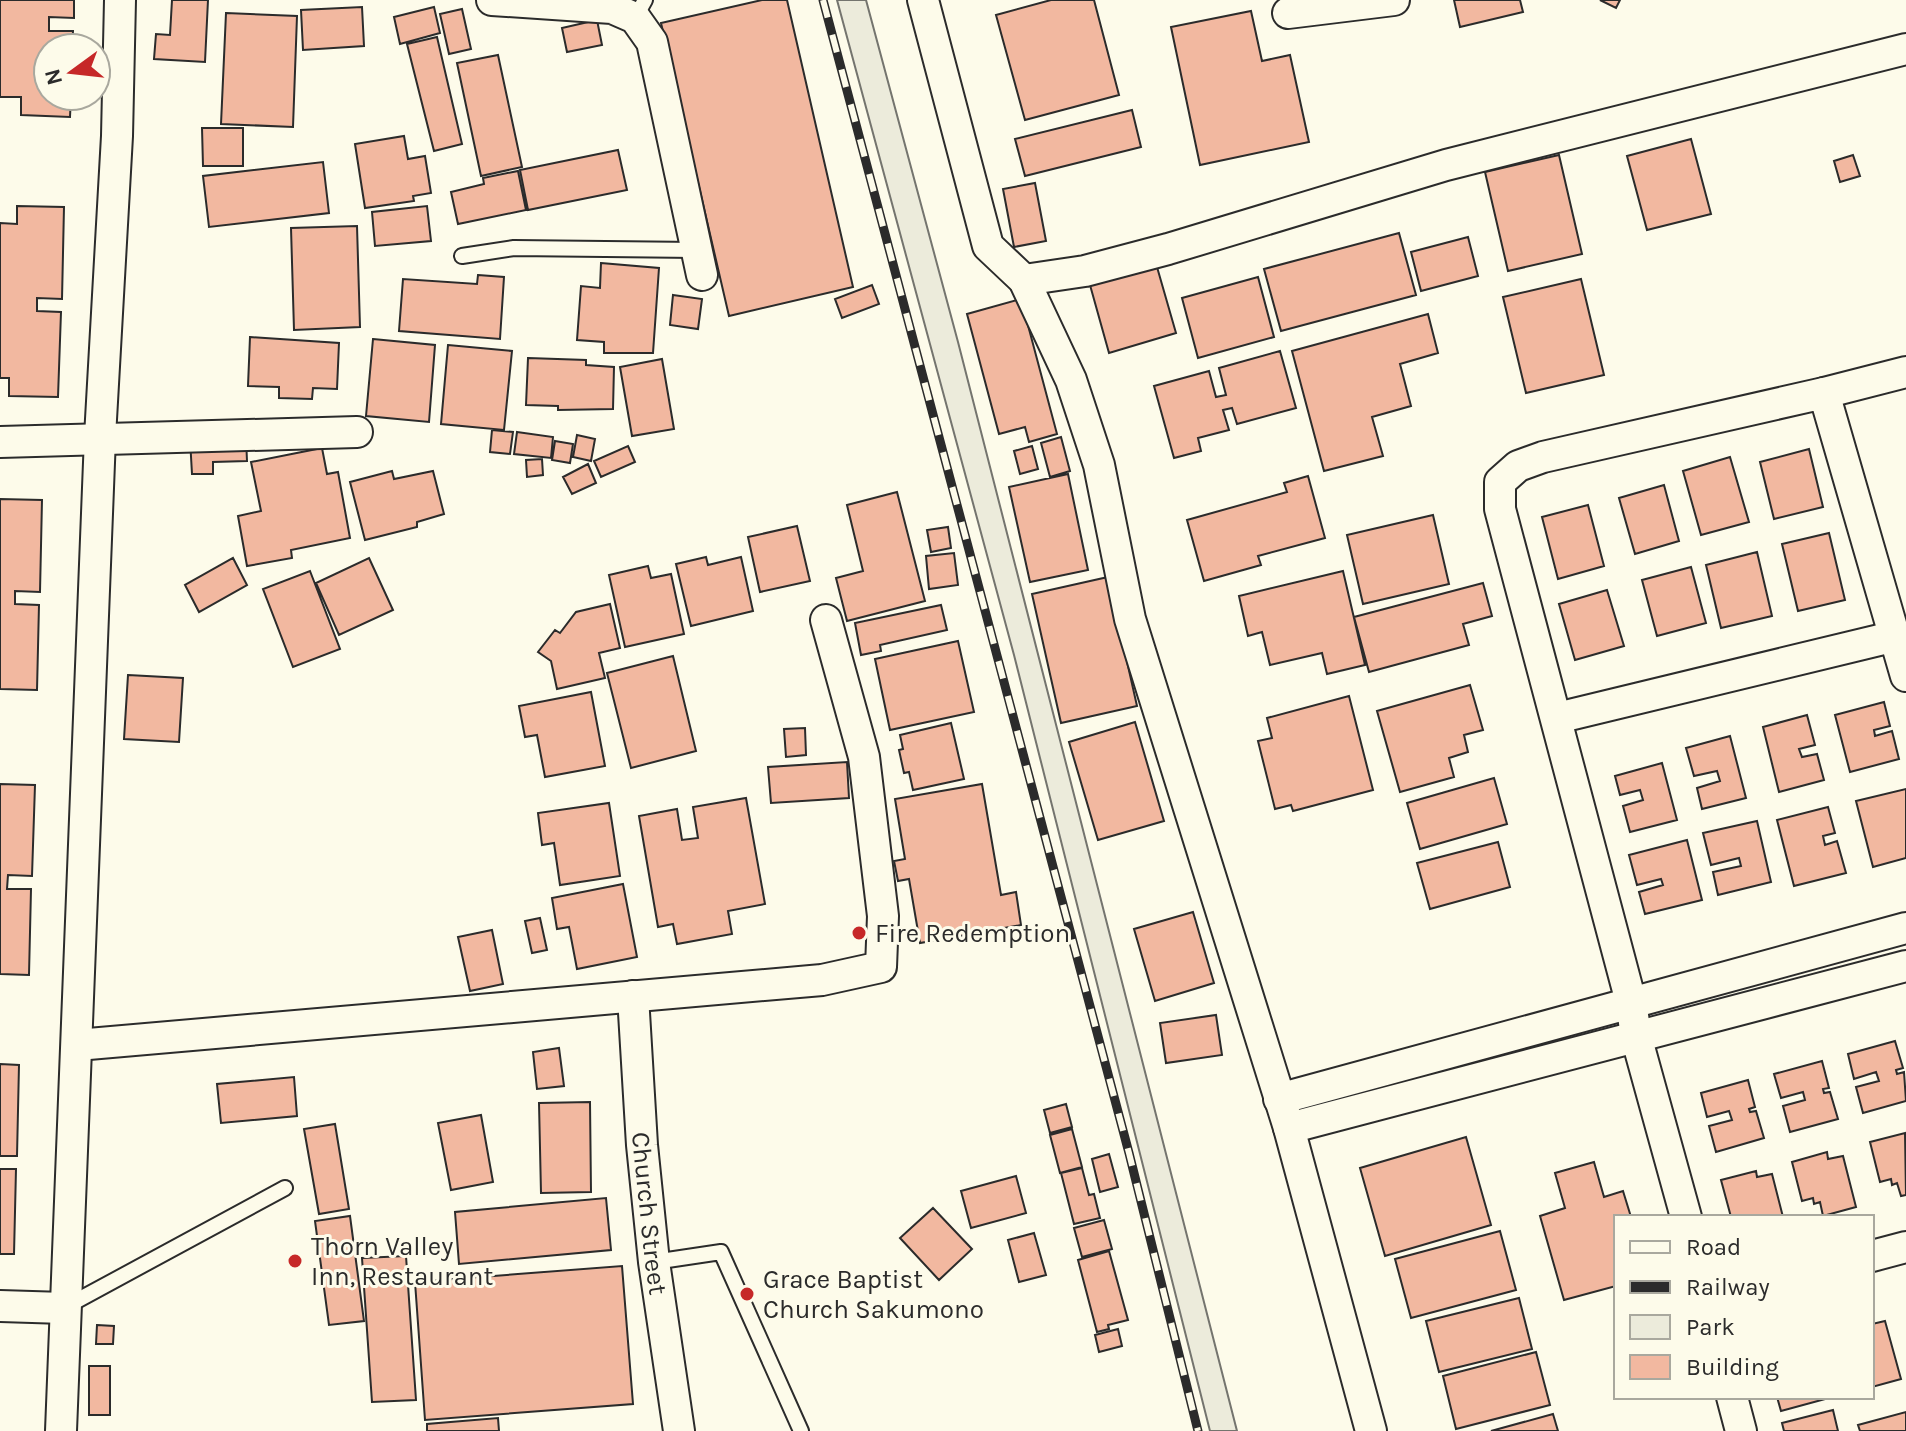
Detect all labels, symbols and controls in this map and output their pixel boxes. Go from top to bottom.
north arrow [32,32,112,112]
text: N [39,66,68,88]
place label: Fire Redemption [875,918,1070,949]
marker: Fire Redemption [850,924,868,942]
street label: Church Street [626,1131,674,1297]
legend [1614,1215,1874,1399]
place label: Thorn Valley Inn, Restaurant [311,1231,493,1292]
text: Road [1686,1233,1741,1261]
marker: Thorn Valley Inn, Restaurant [286,1252,304,1270]
place label: Grace Baptist Church Sakumono [763,1264,984,1325]
text: Railway [1686,1273,1770,1301]
marker: Grace Baptist Church Sakumono [738,1285,756,1303]
text: Park [1686,1313,1735,1341]
text: Building [1686,1353,1779,1381]

